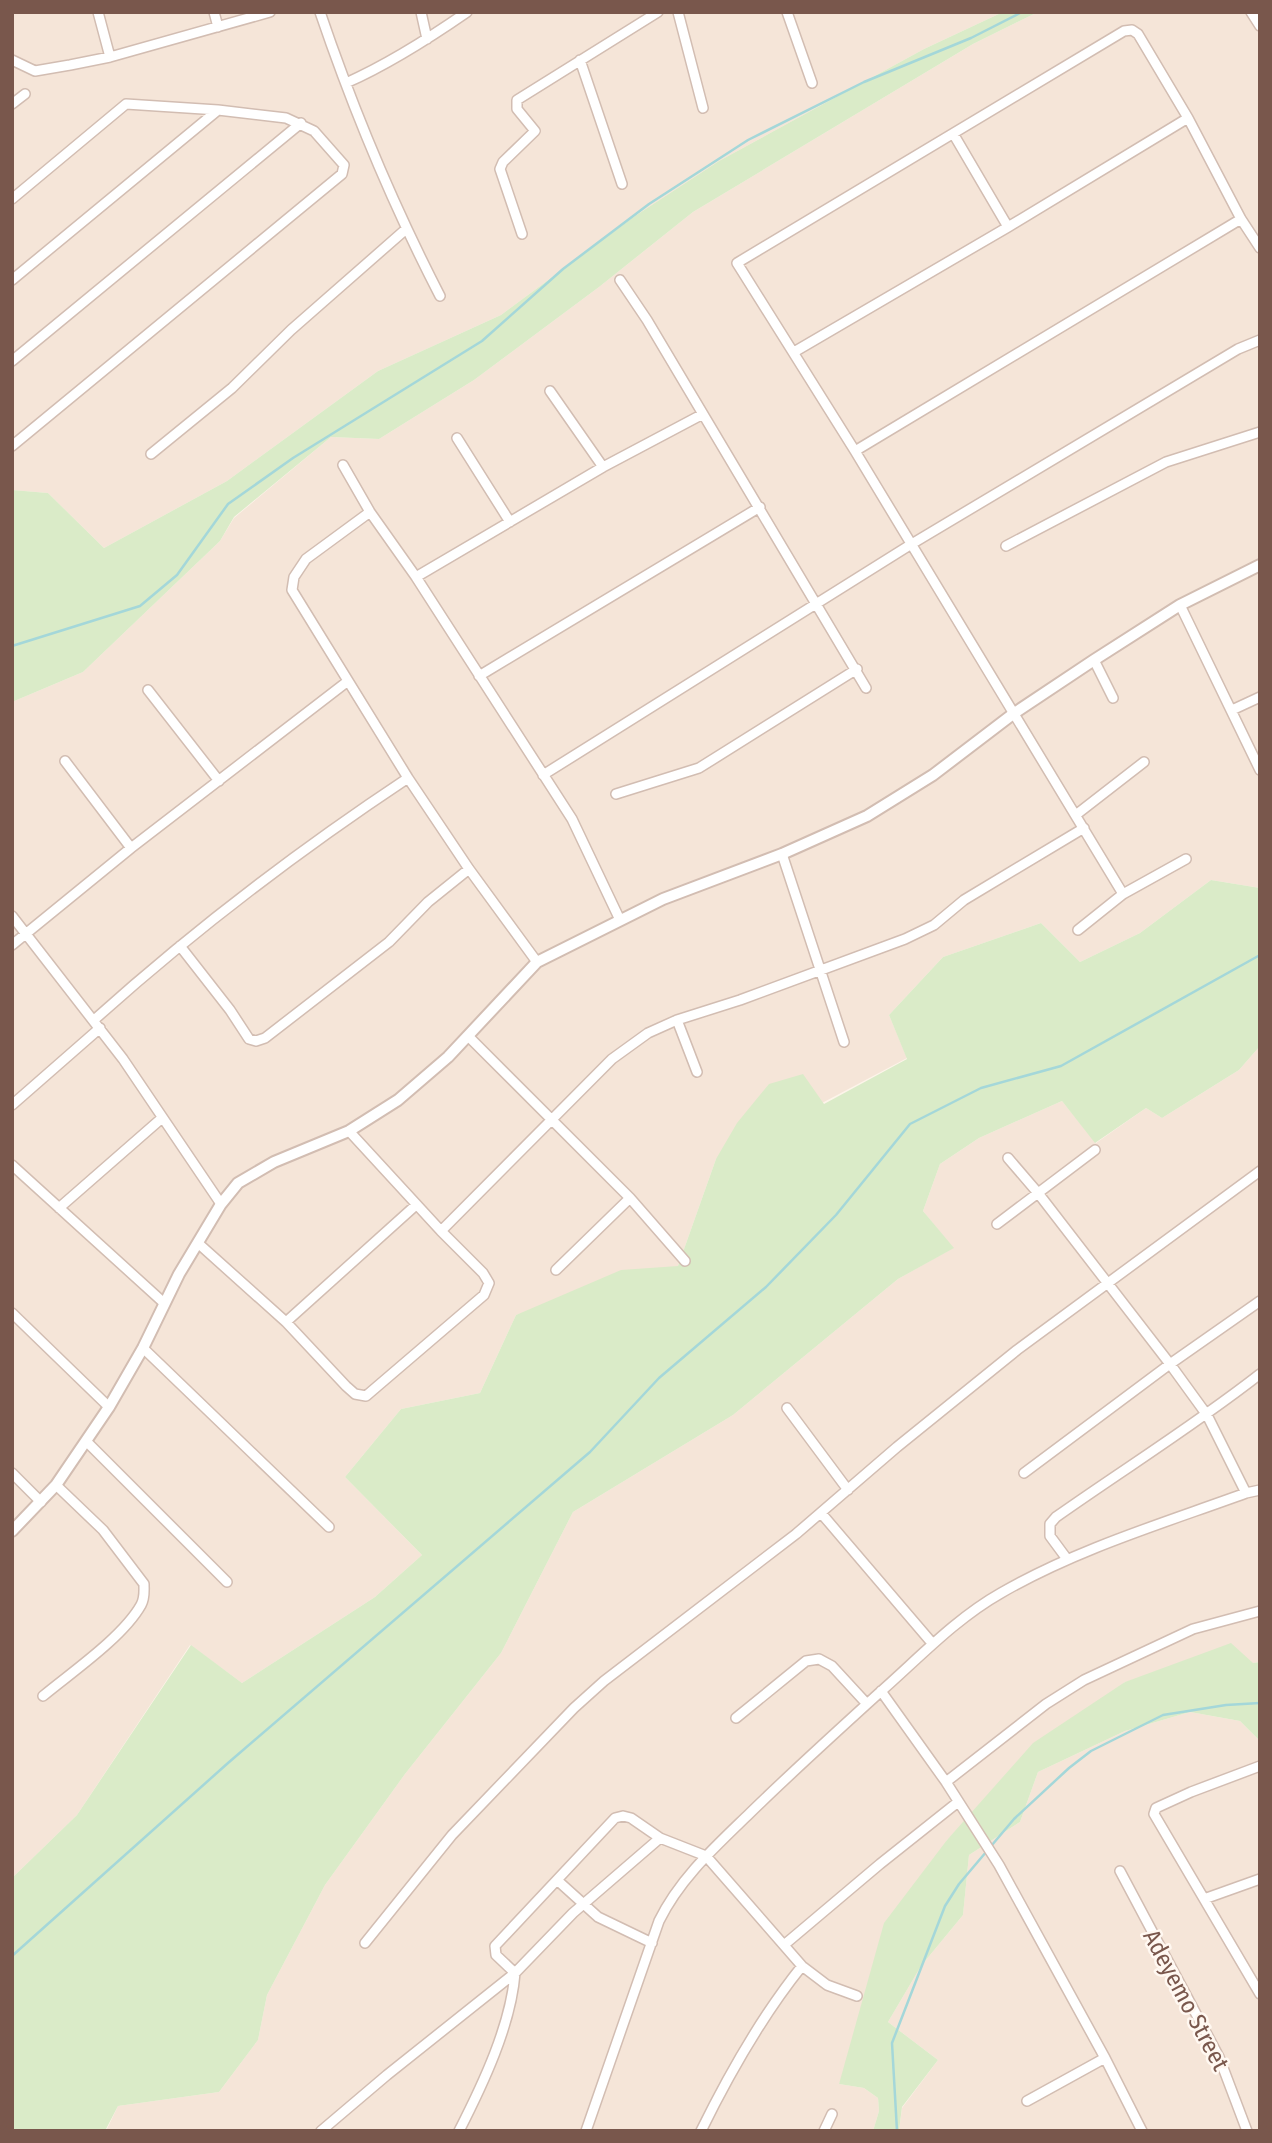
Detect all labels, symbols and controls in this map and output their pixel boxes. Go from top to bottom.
street label: Adeyemo Street [1137,1925,1235,2075]

